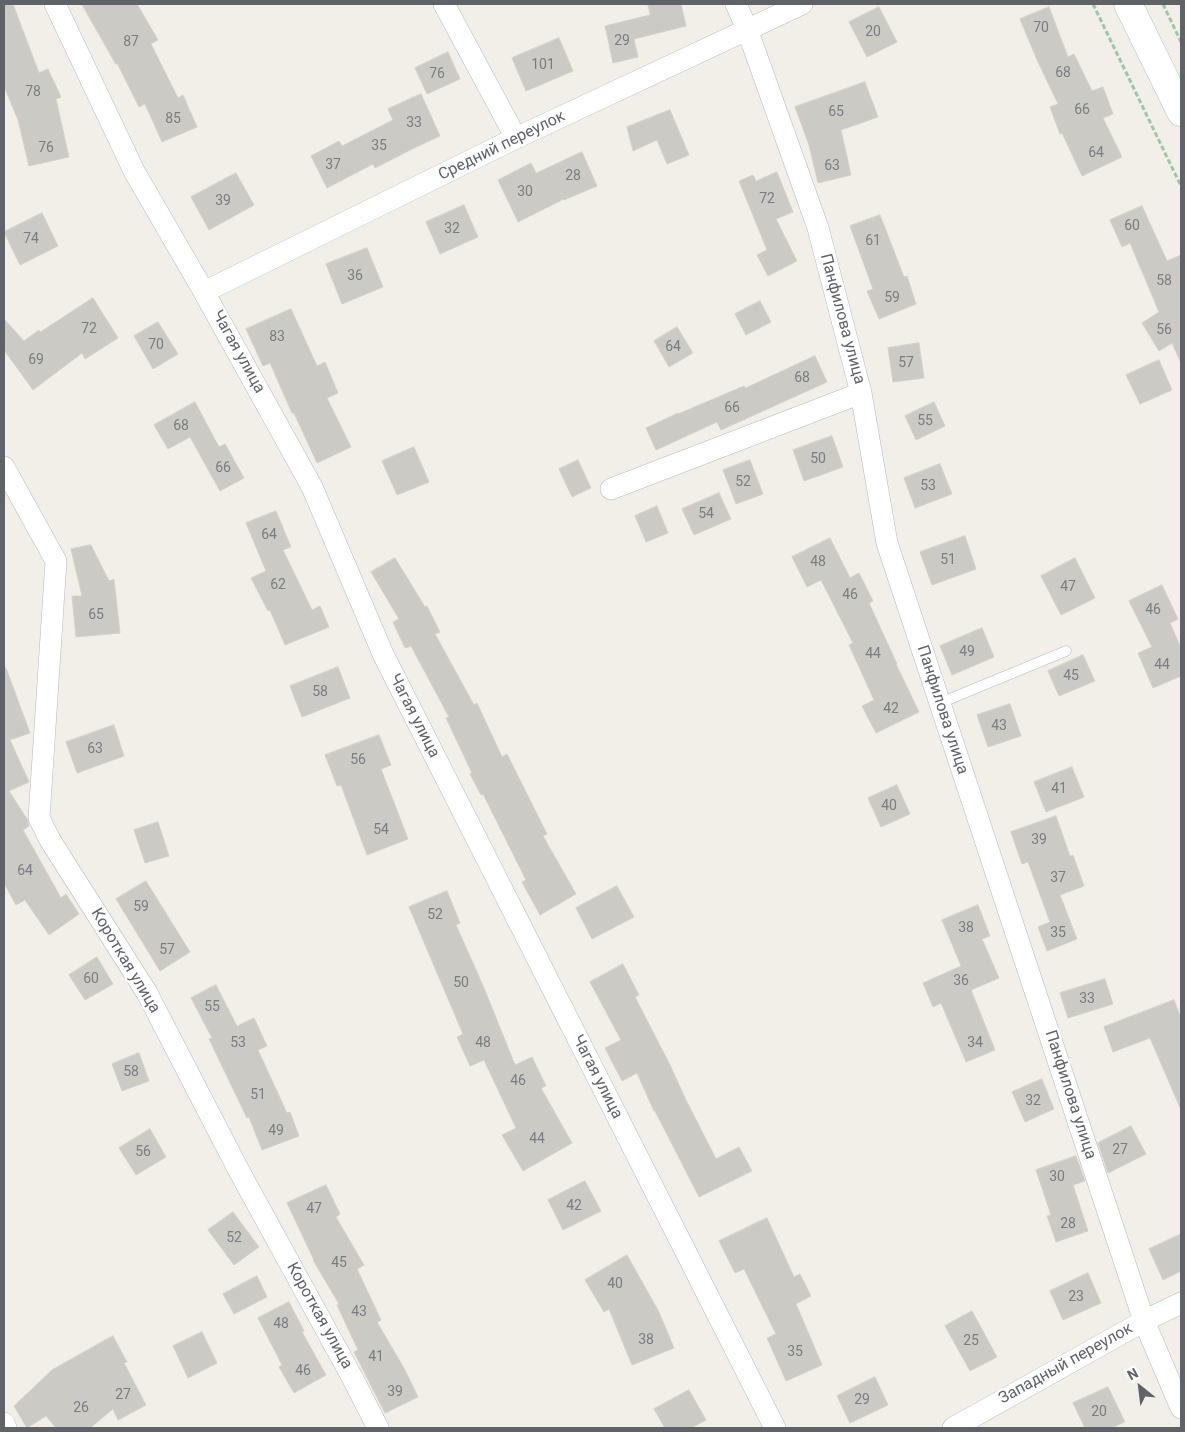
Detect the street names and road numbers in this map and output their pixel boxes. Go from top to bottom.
street label: Средний переулок [436,107,568,185]
street label: Панфилова улица [815,252,869,386]
street label: Чагая улица [207,307,269,397]
street label: Панфилова улица [912,643,972,777]
street label: Чагая улица [385,671,443,761]
street label: Короткая улица [86,905,164,1017]
street label: Панфилова улица [1040,1028,1100,1162]
street label: Чагая улица [568,1032,626,1122]
street label: Короткая улица [282,1259,356,1373]
street label: Западный переулок [996,1319,1136,1409]

